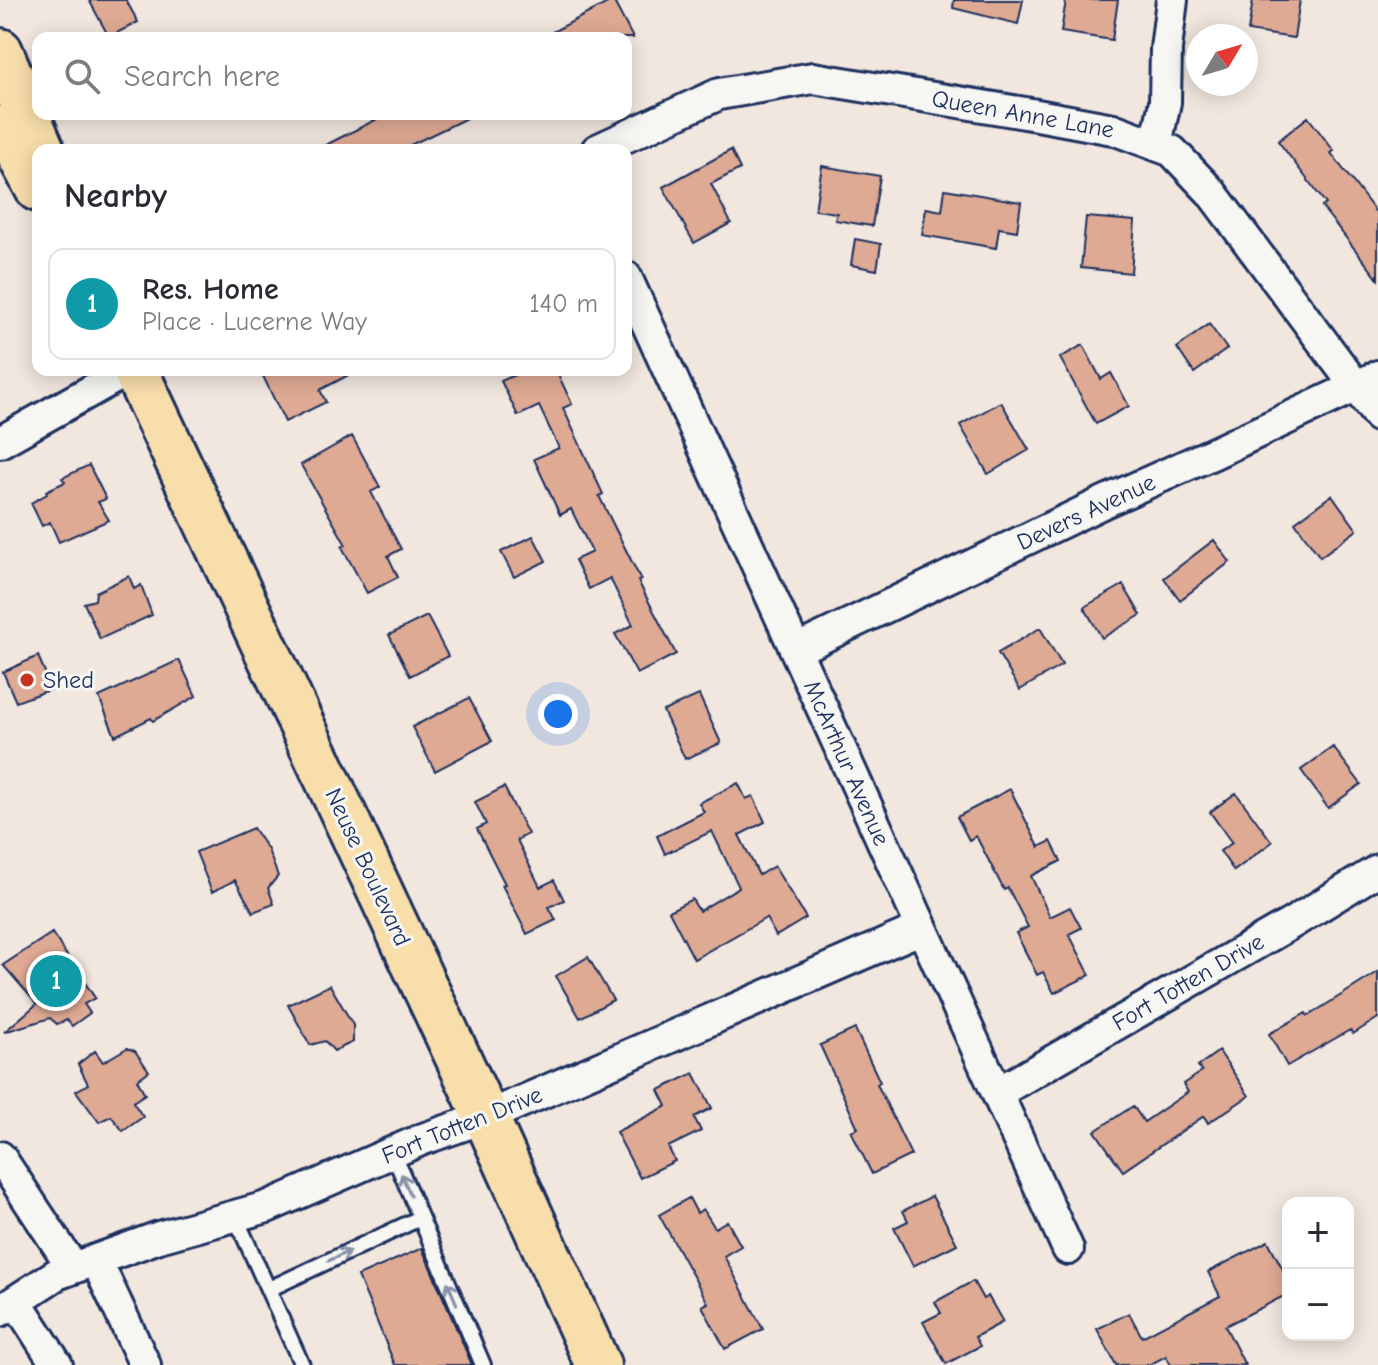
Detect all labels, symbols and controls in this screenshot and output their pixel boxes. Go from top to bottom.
north arrow [1186,24,1258,96]
search box [32,32,632,120]
icon: search [60,54,104,98]
text: Search here [124,59,280,94]
street label: Queen Anne Lane [930,84,1116,144]
text: Nearby [64,176,167,216]
text: Res. Home [142,272,279,307]
text: 1 [87,289,97,319]
text: 140 m [529,289,598,319]
text: Place · Lucerne Way [142,307,367,337]
street label: Devers Avenue [1012,468,1160,556]
place label: Shed [43,666,94,694]
marker: Shed [18,671,36,689]
street label: McArthur Avenue [798,676,896,850]
your location [538,694,578,734]
street label: Neuse Boulevard [319,784,417,950]
street label: Fort Totten Drive [1107,927,1269,1037]
pin: 1 [30,951,82,1011]
street label: Fort Totten Drive [378,1080,546,1170]
one-way arrow [398,1173,413,1198]
map controls [1282,1197,1354,1341]
button: + [1282,1197,1354,1269]
one-way arrow [327,1248,351,1263]
button: − [1282,1269,1354,1341]
one-way arrow [444,1281,459,1306]

